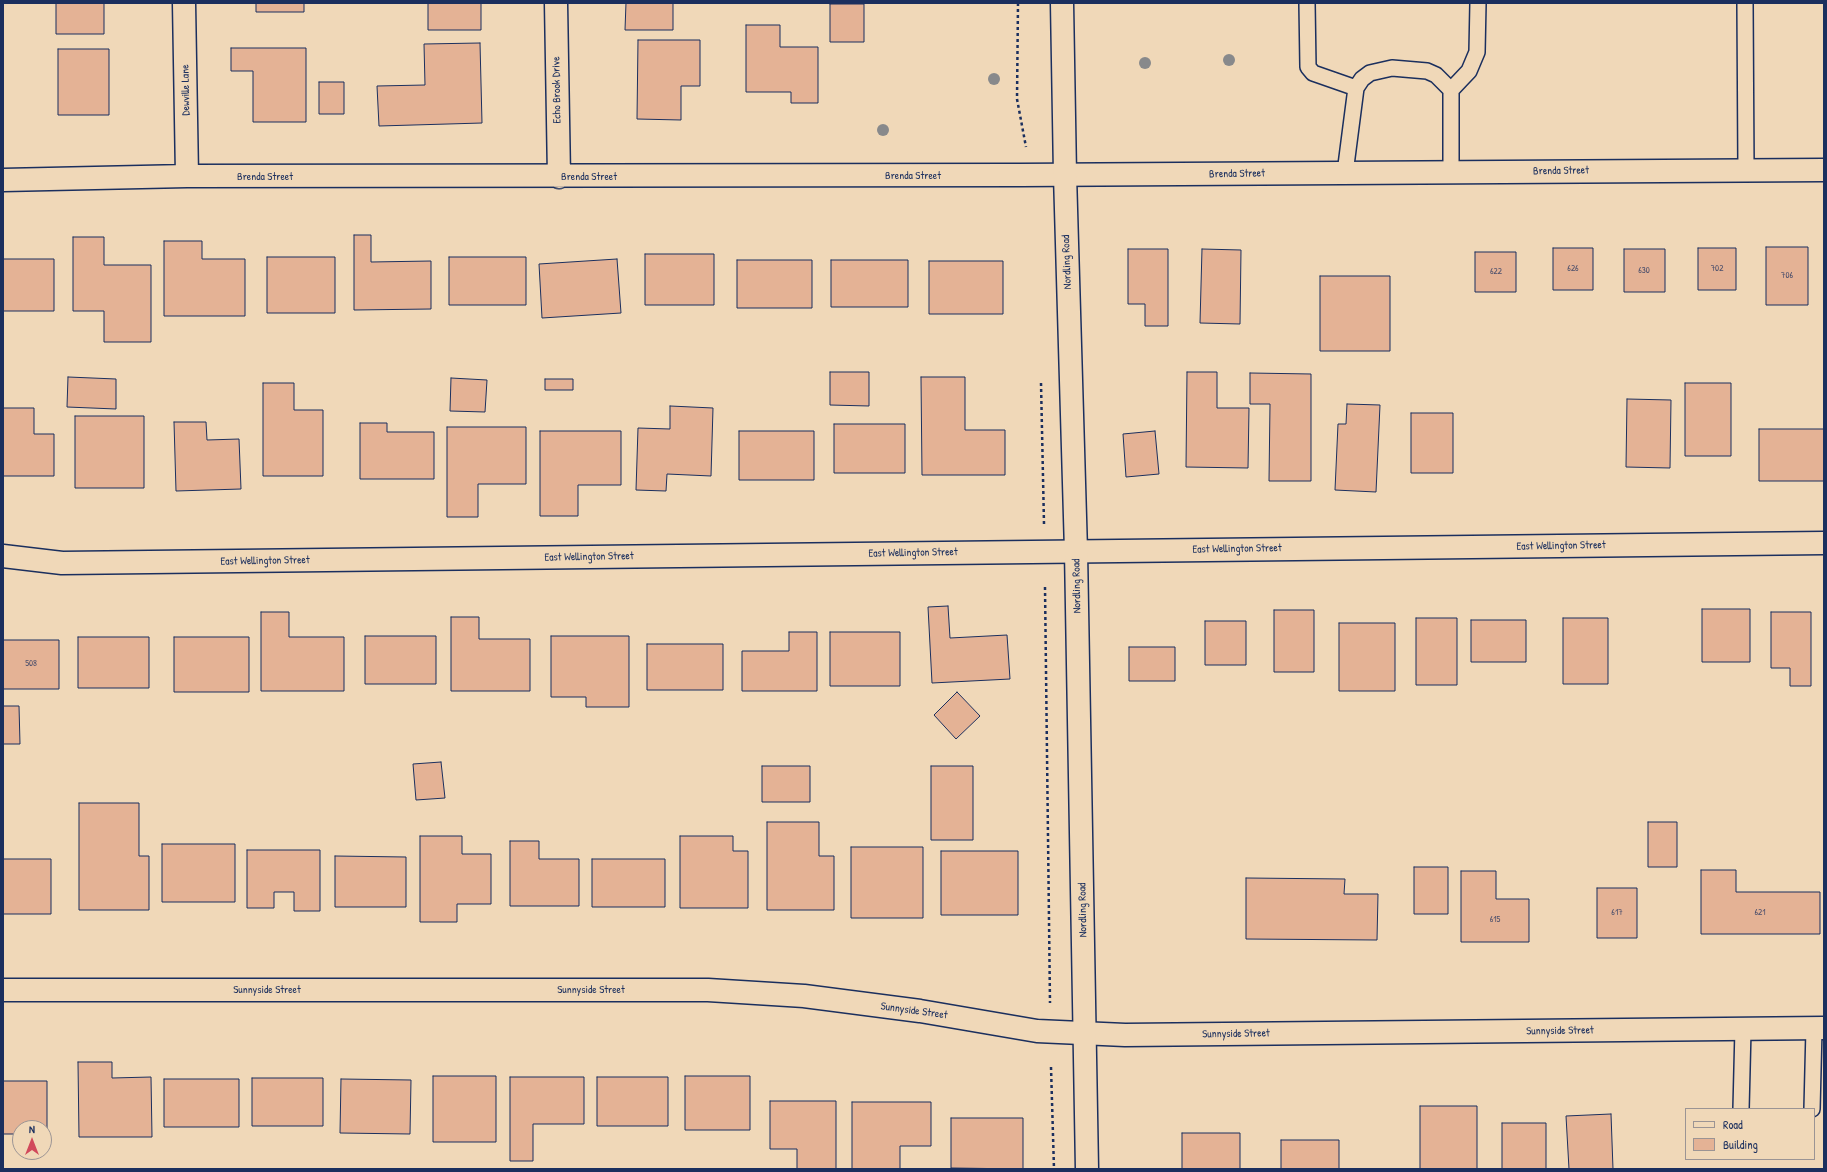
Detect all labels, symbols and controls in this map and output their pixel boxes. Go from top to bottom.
street label: Echo Brook Drive [550,56,564,124]
street label: Dewville Lane [179,64,193,116]
street label: Brenda Street [1533,164,1589,178]
street label: Brenda Street [1209,167,1265,181]
street label: Brenda Street [885,169,941,183]
street label: Brenda Street [237,170,293,184]
street label: Brenda Street [561,170,617,184]
street label: Nordling Road [1059,234,1075,290]
house number: 626 [1567,264,1579,274]
house number: 702 [1711,264,1723,274]
house number: 630 [1638,266,1650,276]
house number: 622 [1490,267,1502,277]
house number: 706 [1781,271,1793,281]
street label: East Wellington Street [1516,539,1606,553]
street label: East Wellington Street [1192,542,1282,556]
street label: East Wellington Street [868,546,958,560]
street label: East Wellington Street [544,550,634,564]
street label: East Wellington Street [220,554,310,568]
street label: Nordling Road [1070,559,1084,613]
house number: 508 [25,659,37,669]
street label: Nordling Road [1076,883,1090,937]
house number: 617 [1611,908,1623,918]
house number: 621 [1754,908,1766,918]
house number: 615 [1490,915,1500,925]
street label: Sunnyside Street [233,983,301,997]
street label: Sunnyside Street [557,983,625,997]
street label: Sunnyside Street [880,1000,948,1022]
street label: Sunnyside Street [1526,1024,1594,1038]
street label: Sunnyside Street [1202,1027,1270,1041]
legend [1685,1108,1815,1160]
text: Road [1723,1116,1743,1133]
north arrow [12,1120,52,1160]
text: N [29,1122,35,1136]
text: Building [1723,1136,1758,1153]

